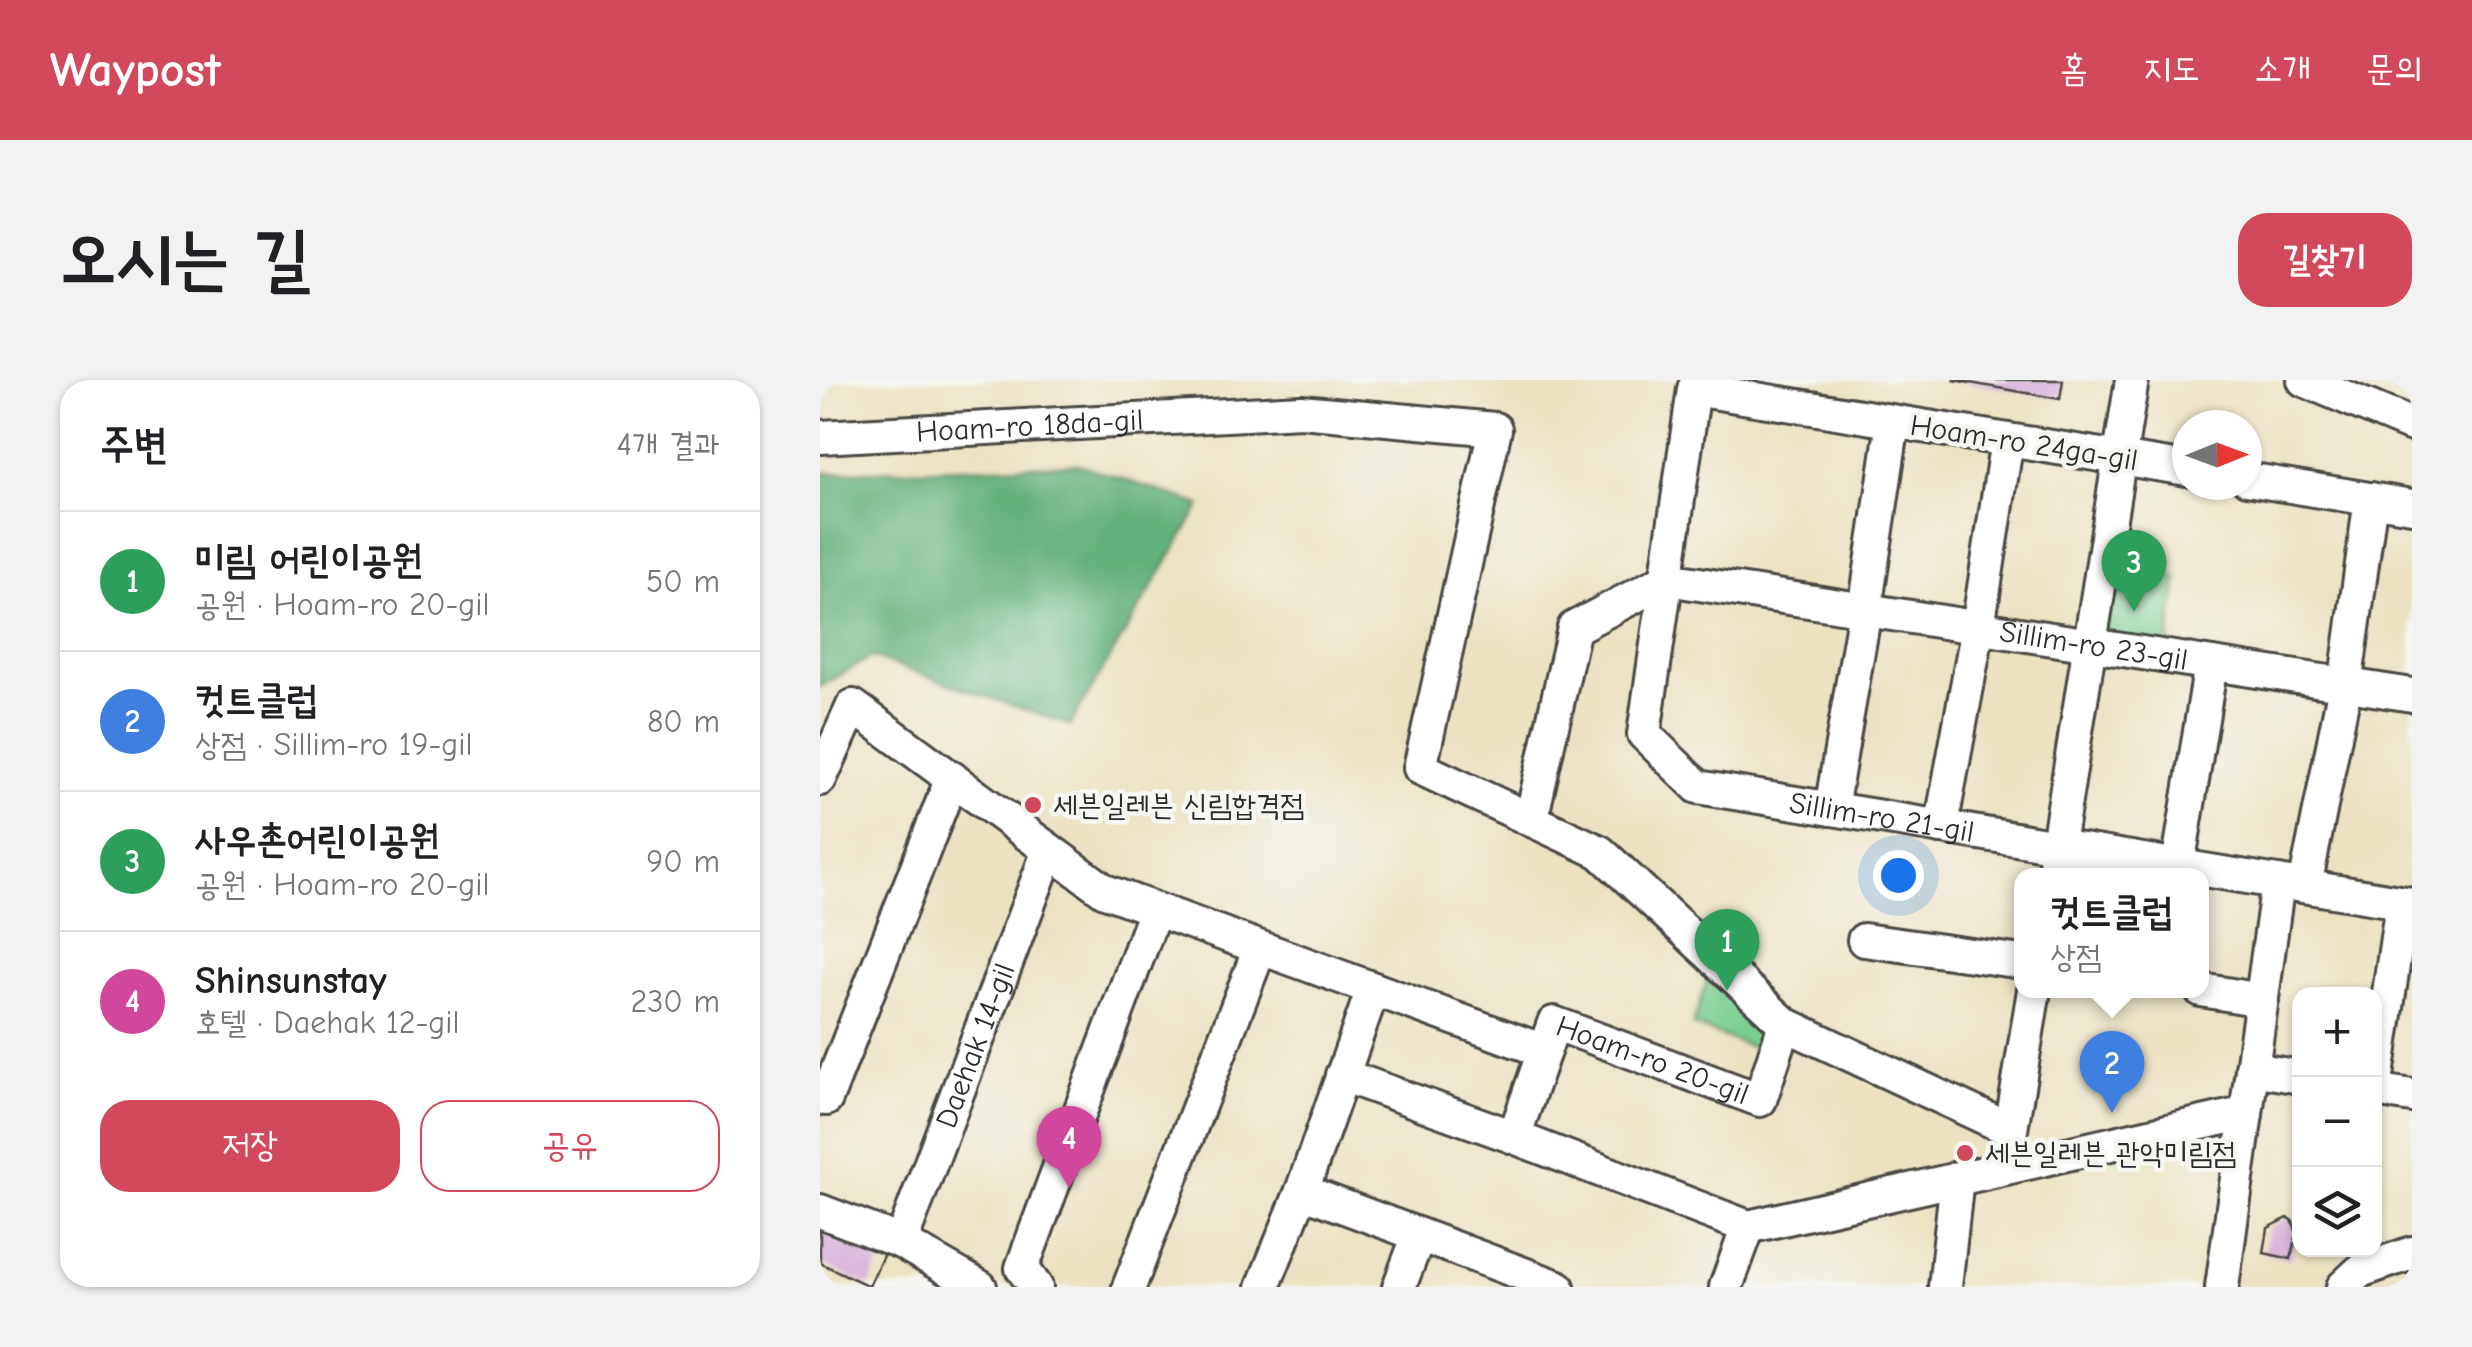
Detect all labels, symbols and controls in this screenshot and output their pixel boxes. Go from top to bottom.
text: Waypost [50,43,221,98]
text: 홈 [2060,48,2088,89]
text: 지도 [2143,48,2199,89]
text: 소개 [2254,48,2311,89]
text: 문의 [2366,48,2422,89]
button: 길찾기 [2238,213,2412,307]
text: 오시는 길 [60,218,310,299]
street label: Hoam-ro 18da-gil [915,402,1144,449]
street label: Hoam-ro 24ga-gil [1908,408,2140,478]
north arrow [2172,410,2262,500]
text: 주변 [100,420,168,469]
text: 4개 결과 [617,426,720,463]
pin: 3 [2102,530,2166,612]
text: 미림 어린이공원 [195,538,423,582]
text: 1 [126,563,139,600]
text: 50 m [646,563,720,600]
text: 공원 · Hoam-ro 20-gil [195,586,490,623]
street label: Sillim-ro 23-gil [1997,614,2190,677]
text: 컷트클럽 [195,678,317,722]
text: 2 [125,703,140,740]
text: 80 m [647,703,720,740]
text: 상점 · Sillim-ro 19-gil [195,726,473,763]
street label: Sillim-ro 21-gil [1787,785,1977,849]
place label: 세븐일레븐 신림합격점 [1053,788,1304,823]
marker: 세븐일레븐 신림합격점 [1022,794,1044,816]
text: 사우촌어린이공원 [195,818,440,862]
text: 3 [125,843,140,880]
text: 90 m [646,843,720,880]
your location [1873,850,1924,901]
text: 공원 · Hoam-ro 20-gil [195,866,490,903]
popup [2014,868,2209,998]
text: 컷트클럽 [2050,890,2173,934]
pin: 1 [1694,908,1760,991]
text: 상점 [2050,938,2102,975]
street label: Daehak 14-gil [928,958,1022,1133]
text: Shinsunstay [195,959,387,1003]
text: 4 [125,983,140,1020]
text: 230 m [630,983,720,1020]
map controls [2292,987,2382,1257]
button: + [2292,987,2382,1077]
text: 호텔 · Daehak 12-gil [195,1004,460,1041]
street label: Hoam-ro 20-gil [1552,1008,1754,1112]
pin: 2 [2080,1030,2144,1113]
button: − [2292,1077,2382,1167]
button: 저장 [100,1100,400,1192]
button: 공유 [420,1100,720,1192]
pin: 4 [1036,1106,1102,1188]
place label: 세븐일레븐 관악미림점 [1985,1136,2236,1171]
marker: 세븐일레븐 관악미림점 [1954,1142,1976,1164]
button: layers [2292,1167,2382,1257]

